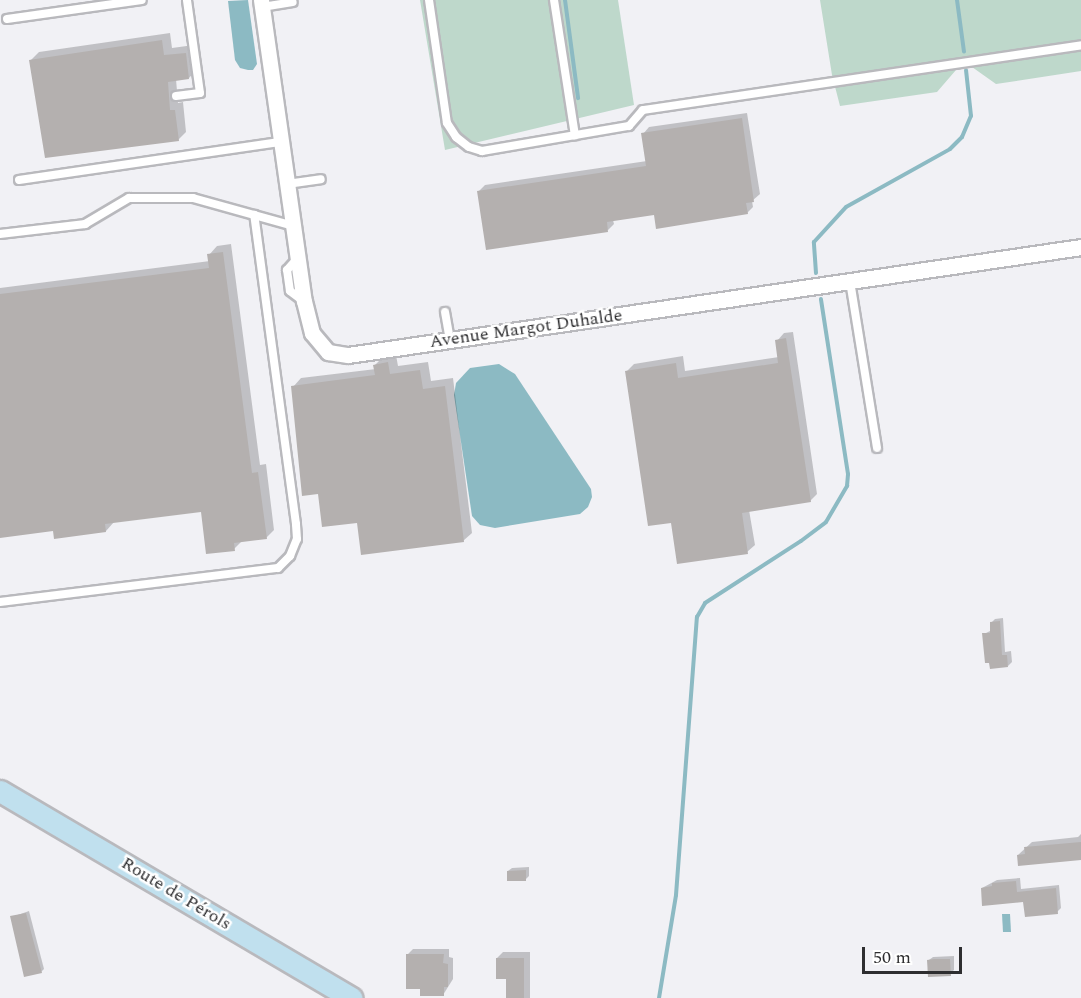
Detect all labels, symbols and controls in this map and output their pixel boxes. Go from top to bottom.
street label: Avenue Margot Duhalde [428,305,624,353]
street label: Route de Pérols [117,853,235,935]
scale bar [865,935,966,973]
text: 50 m [873,944,911,971]

